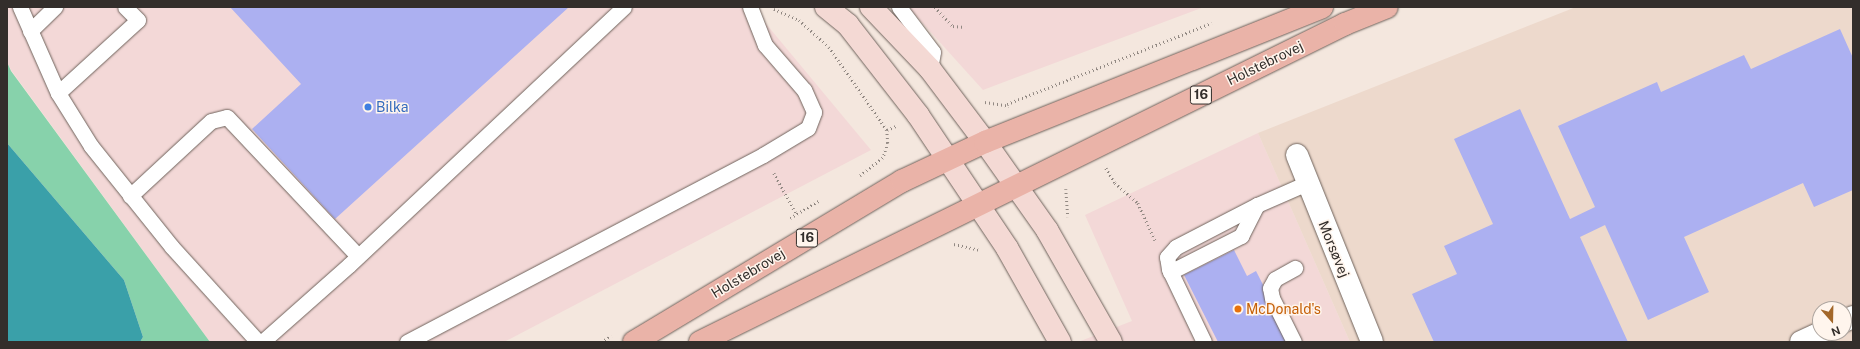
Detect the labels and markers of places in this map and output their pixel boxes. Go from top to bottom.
place label: Bilka [376,99,409,115]
marker: Bilka [363,102,373,112]
place label: McDonald's [1246,301,1321,317]
marker: McDonald's [1233,304,1243,314]

